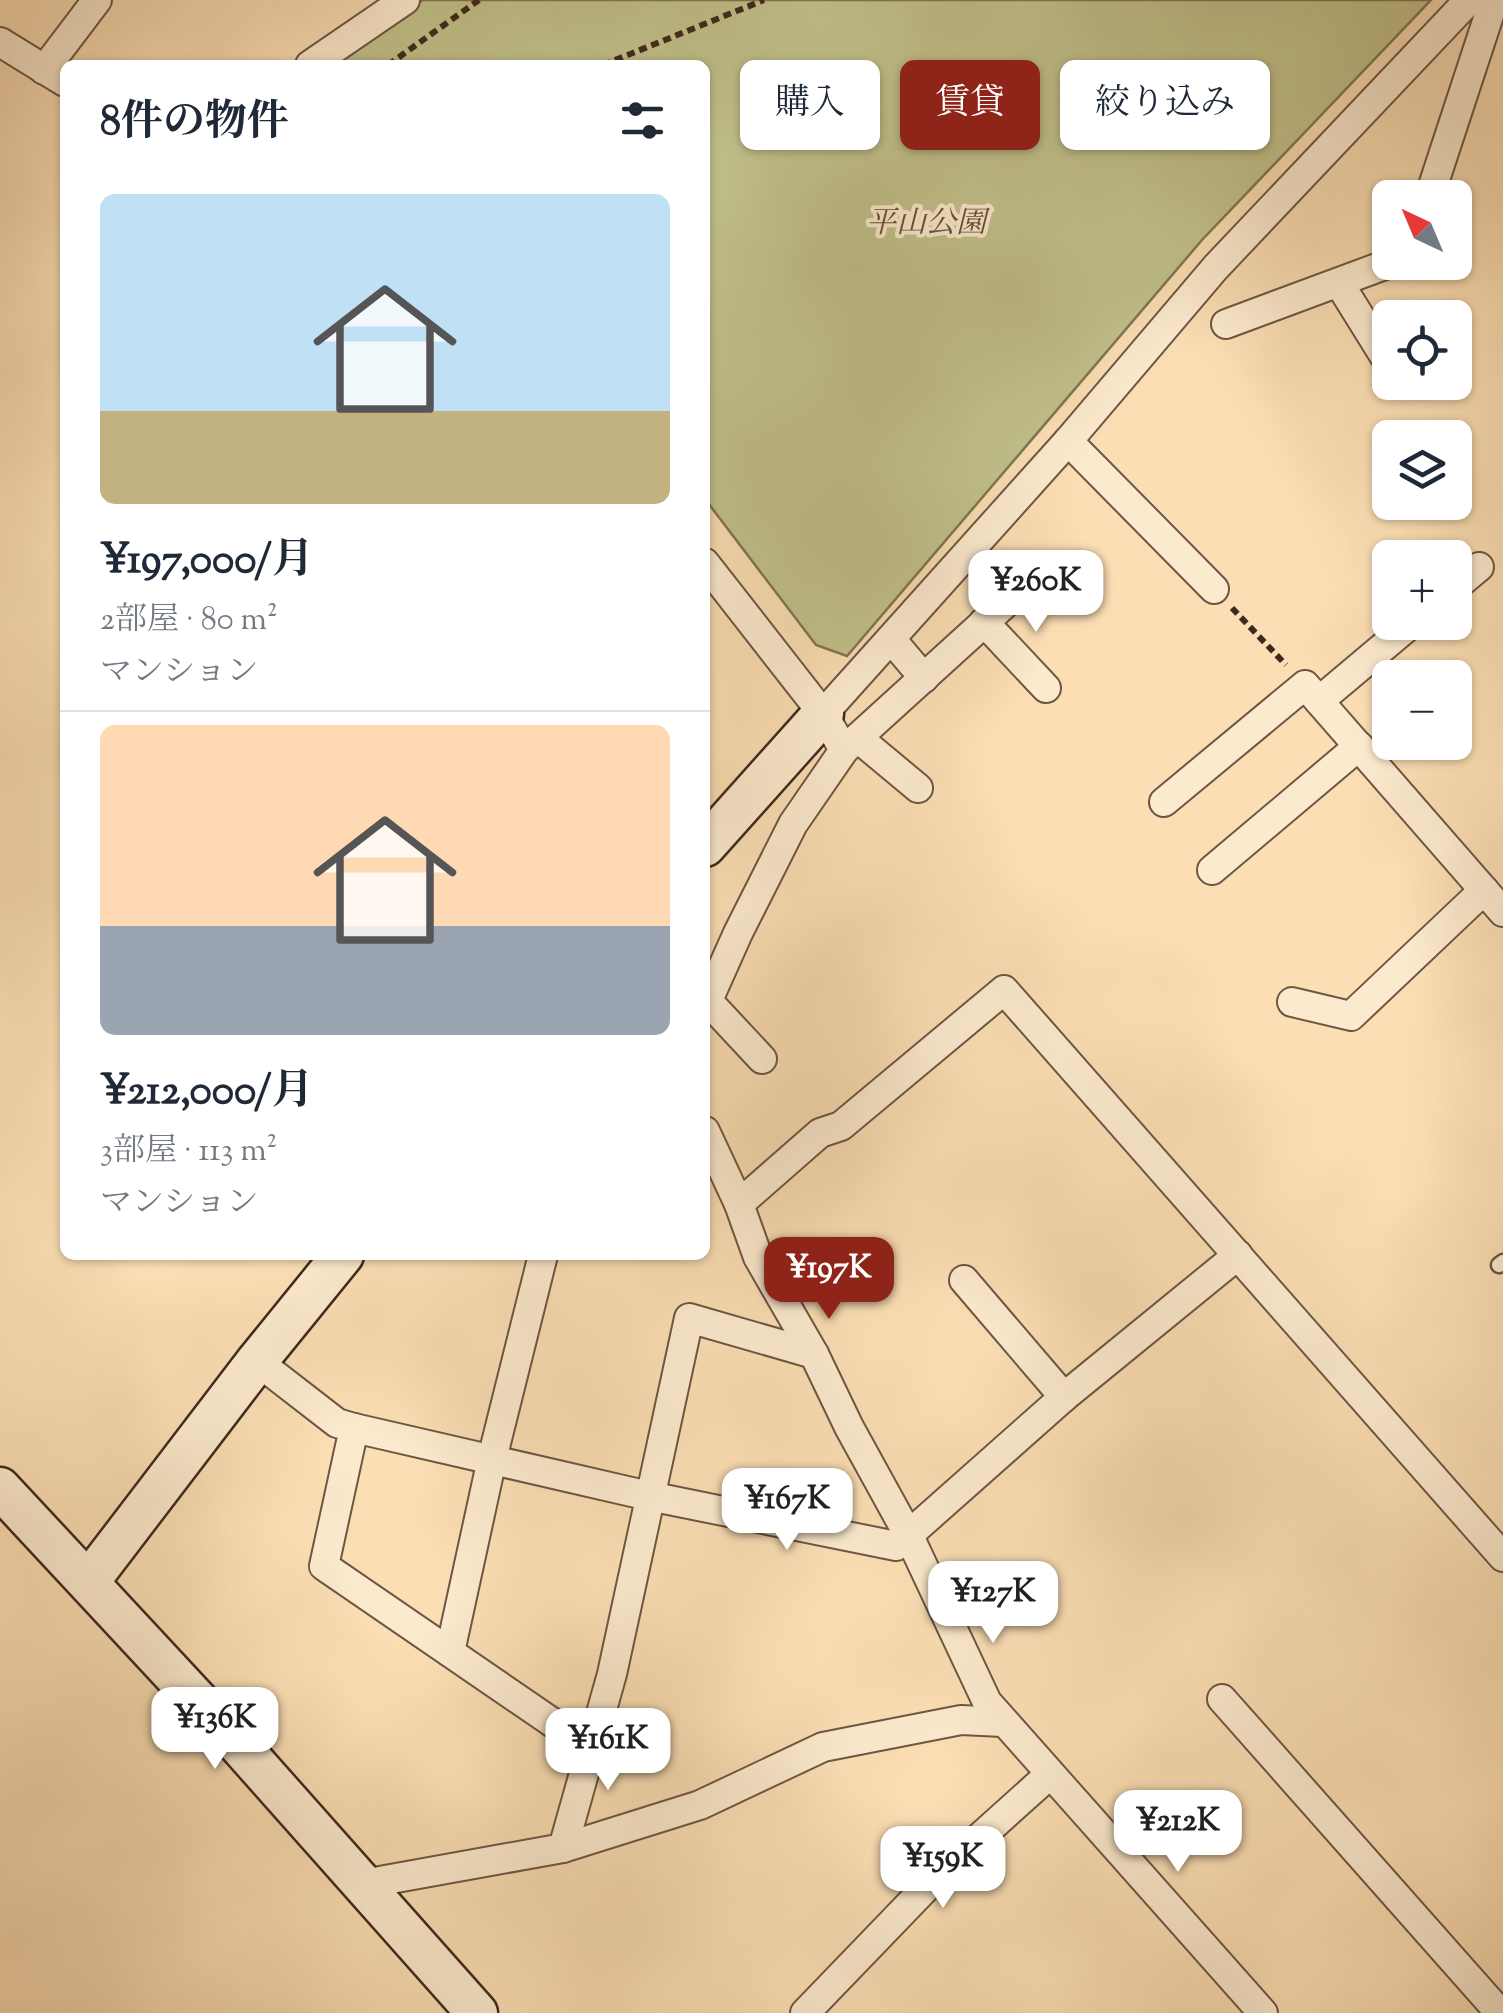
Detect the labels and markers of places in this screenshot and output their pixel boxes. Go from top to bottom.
pin: ¥260K [966,550,1106,635]
pin: ¥197K [759,1237,899,1322]
pin: ¥167K [717,1468,857,1553]
pin: ¥127K [923,1561,1063,1646]
pin: ¥136K [145,1687,285,1772]
pin: ¥161K [538,1708,678,1793]
pin: ¥212K [1108,1790,1248,1875]
pin: ¥159K [873,1826,1013,1911]

